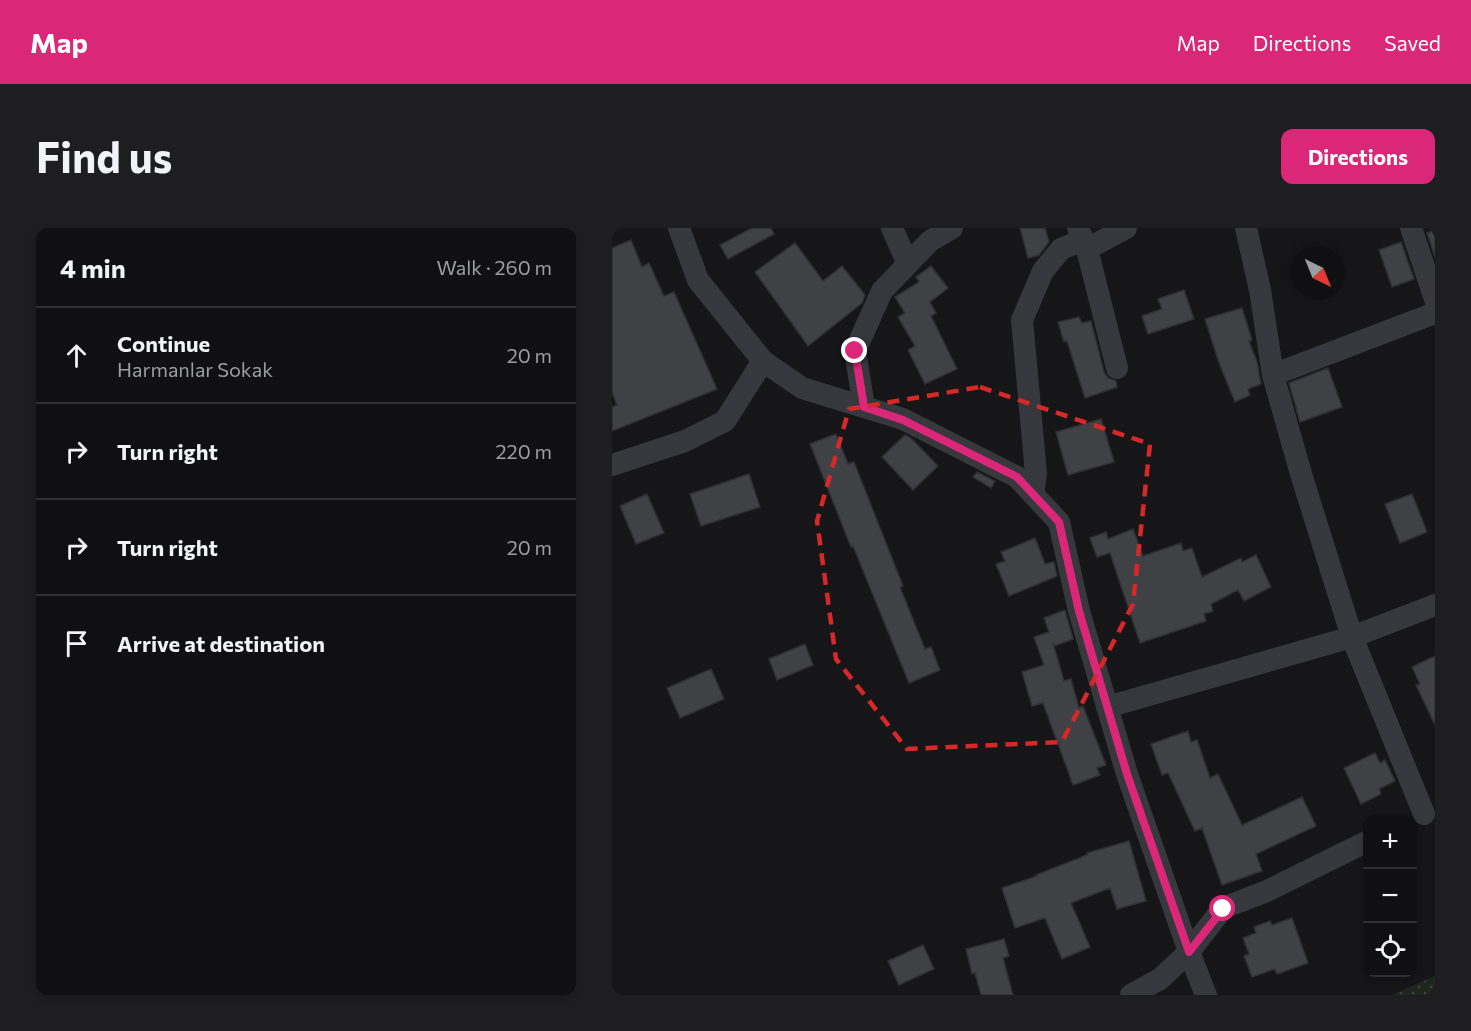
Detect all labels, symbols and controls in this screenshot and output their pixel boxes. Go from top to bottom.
text: Map [30,25,88,59]
text: Map [1177,30,1220,55]
text: Directions [1253,30,1351,55]
text: Saved [1384,30,1441,55]
button: Directions [1281,129,1435,184]
text: Find us [36,130,172,182]
north arrow [1291,246,1345,300]
text: 4 min [60,252,126,283]
text: Walk · 260 m [436,255,552,279]
text: Continue [117,330,210,357]
route end [841,337,867,363]
icon: ahead [60,339,93,372]
text: 20 m [507,343,552,367]
text: Harmanlar Sokak [117,357,273,381]
icon: right [60,435,93,468]
text: Turn right [117,438,218,465]
text: 220 m [496,439,552,463]
icon: right [60,531,93,564]
text: Turn right [117,534,218,561]
text: 20 m [507,535,552,559]
icon: arrive [60,627,93,660]
text: Arrive at destination [117,630,325,657]
map controls [1363,815,1417,977]
button: + [1363,815,1417,869]
button: − [1363,869,1417,923]
route start [1209,895,1235,921]
button: locate [1363,923,1417,977]

